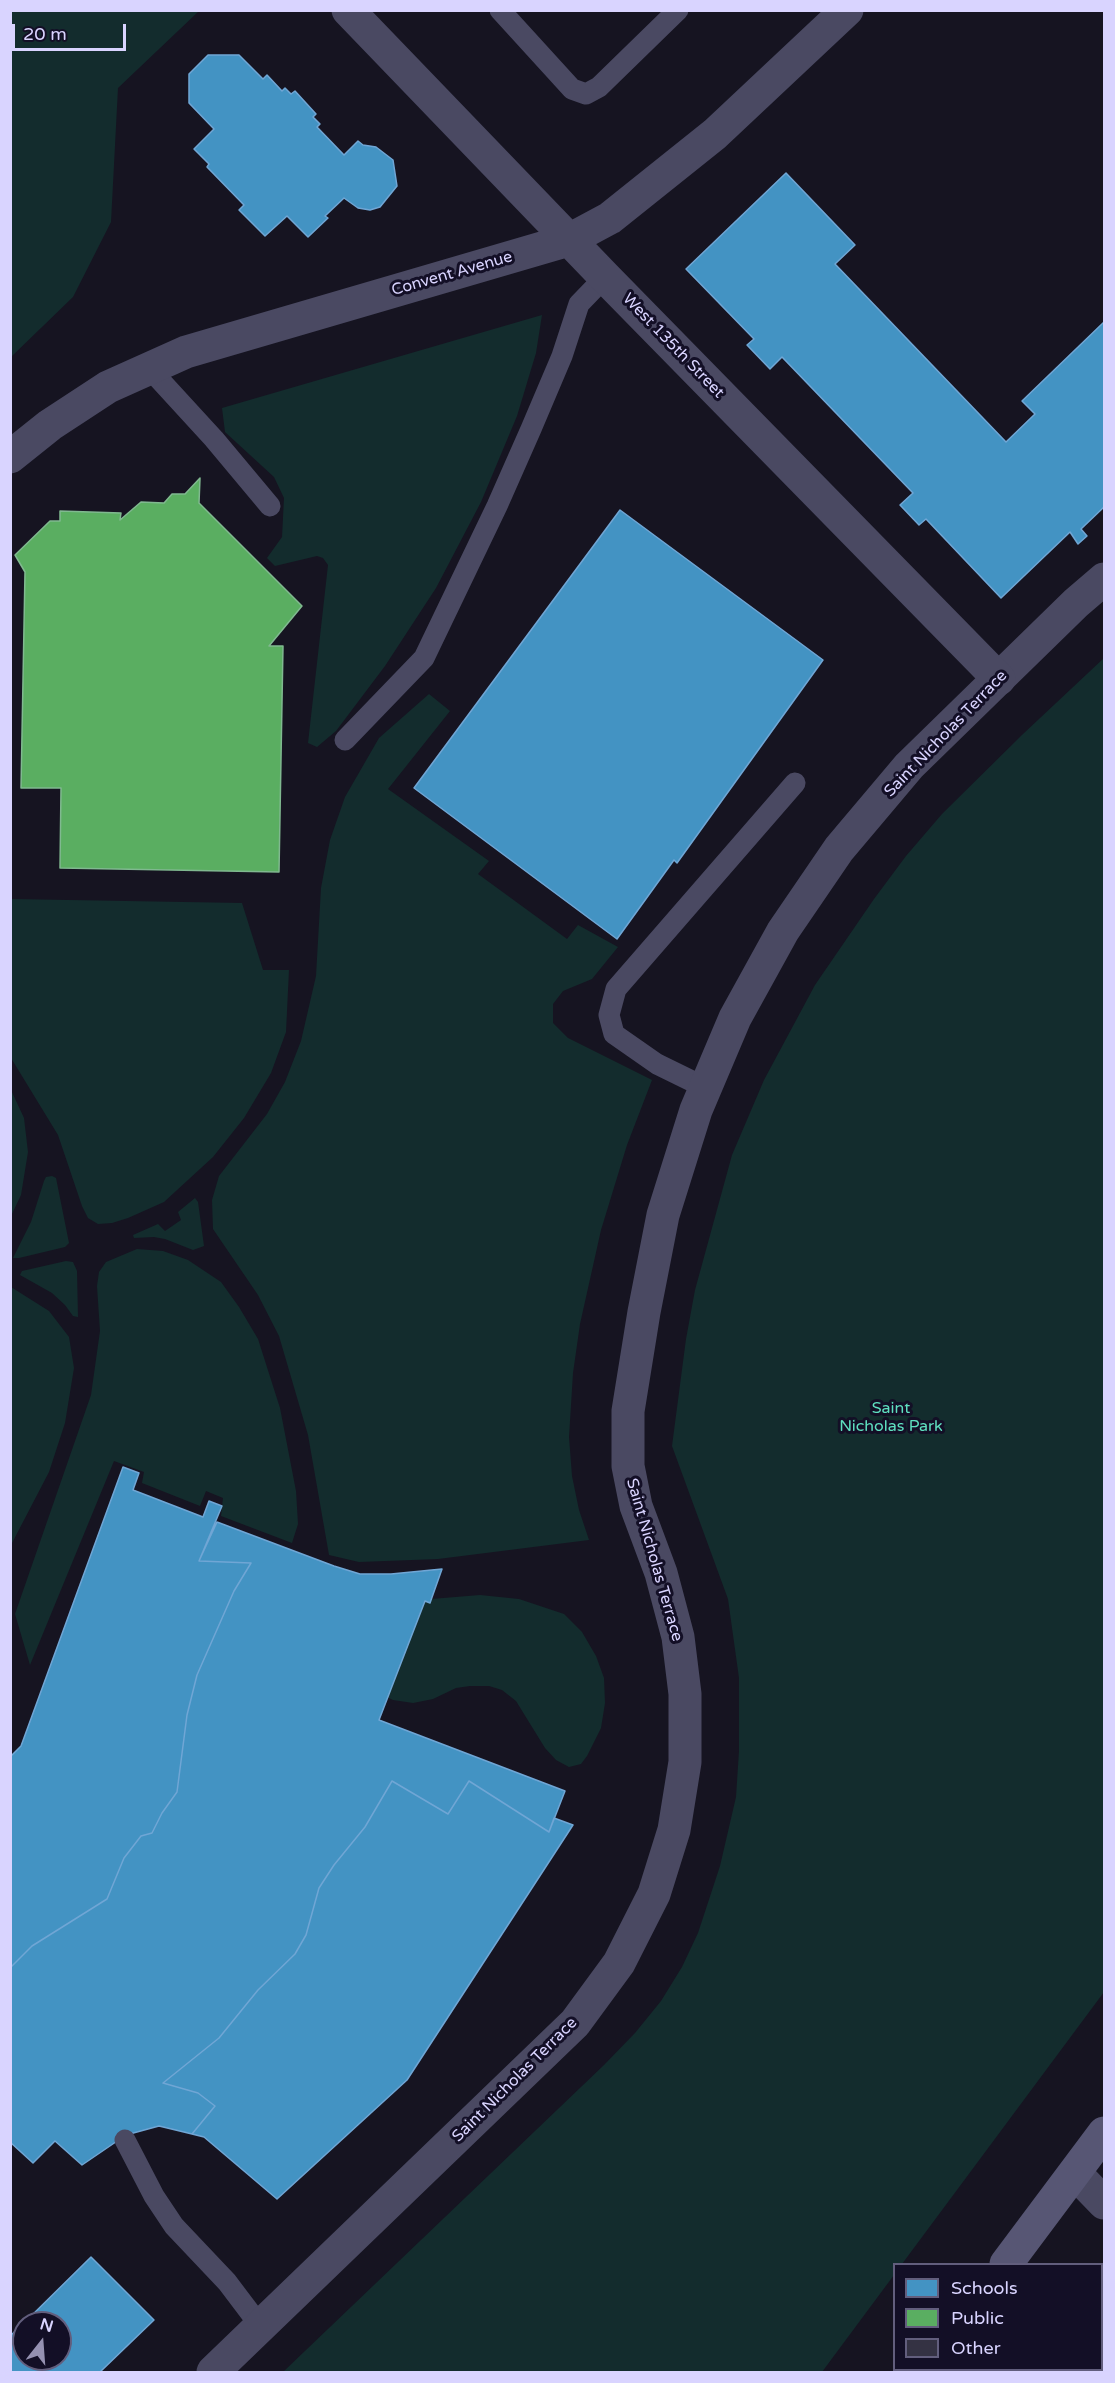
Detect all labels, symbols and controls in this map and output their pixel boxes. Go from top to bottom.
scale bar [15,12,129,50]
text: 20 m [23,23,67,45]
street label: Convent Avenue [389,248,515,300]
street label: West 135th Street [618,290,728,402]
street label: Saint Nicholas Terrace [881,667,1011,801]
park label: Saint Nicholas Park [839,1399,943,1437]
street label: Saint Nicholas Terrace [622,1476,686,1644]
street label: Saint Nicholas Terrace [449,2014,581,2146]
legend [893,2263,1103,2371]
text: Schools [951,2277,1018,2299]
text: Public [951,2307,1004,2329]
north arrow [12,2311,72,2371]
text: N [38,2314,56,2337]
text: Other [951,2337,1001,2359]

